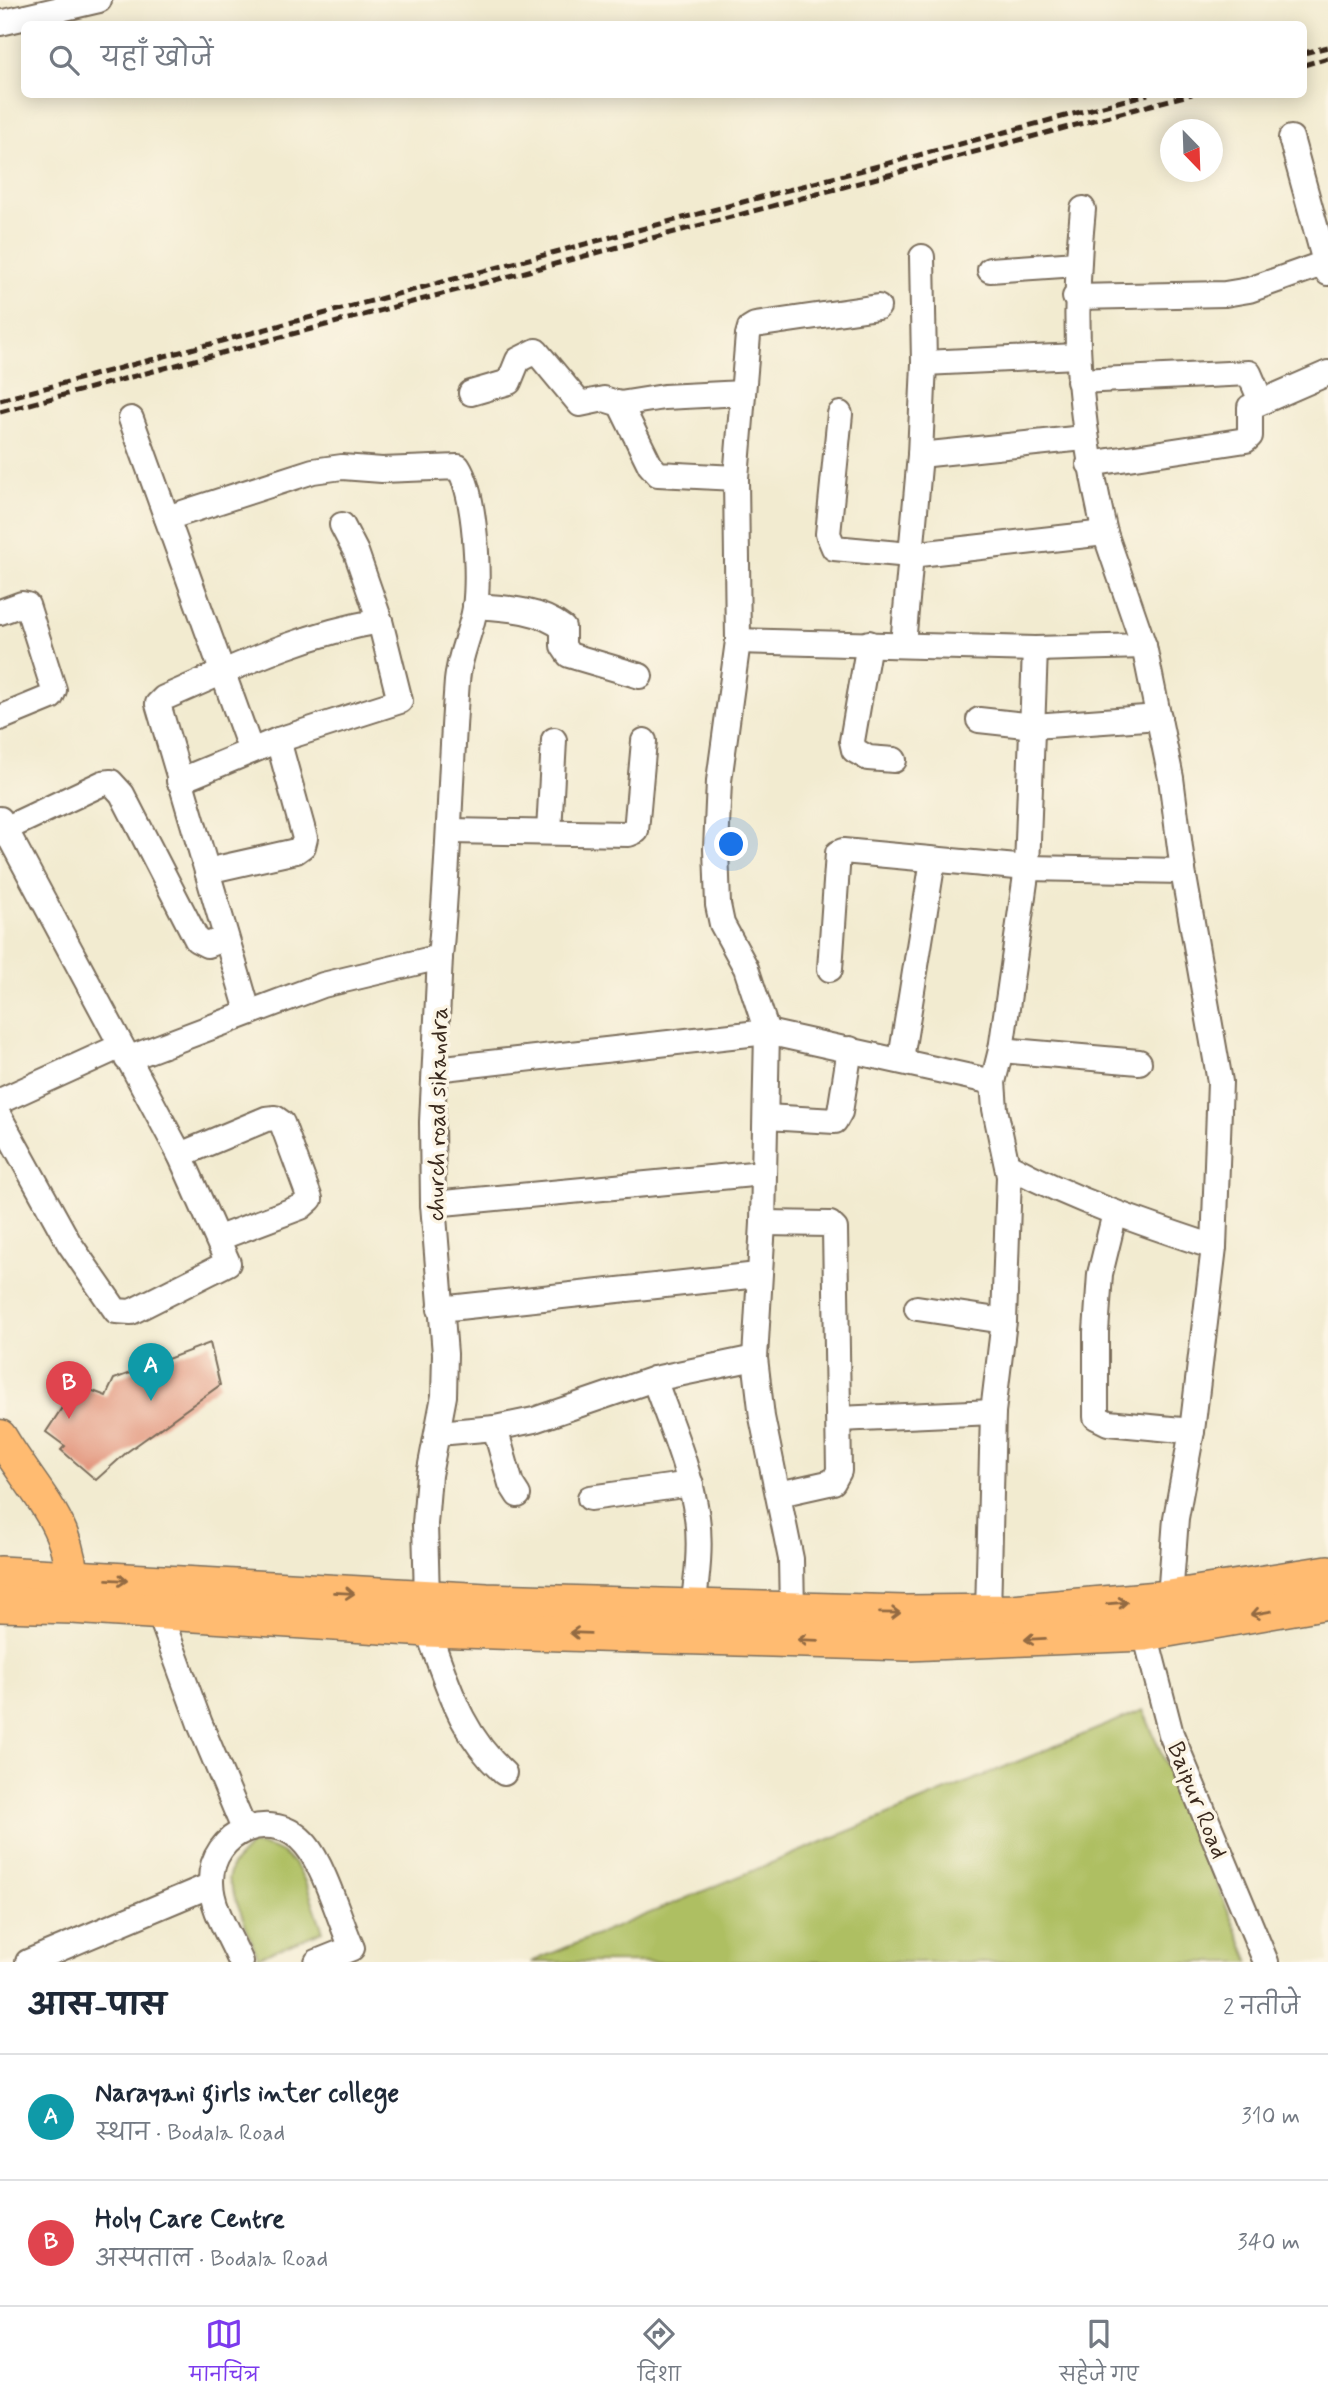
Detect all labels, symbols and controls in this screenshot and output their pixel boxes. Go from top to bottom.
search box [21,21,1307,98]
icon: search [45,41,83,79]
text: यहाँ खोजें [101,42,213,76]
north arrow [1160,119,1223,182]
your location [714,827,748,861]
street label: church road sikandra [421,1007,456,1221]
pin: A [128,1343,174,1401]
pin: B [46,1361,92,1419]
one-way arrow [105,1573,128,1586]
one-way arrow [332,1587,355,1600]
one-way arrow [1105,1596,1128,1609]
one-way arrow [878,1606,901,1620]
one-way arrow [1250,1607,1273,1620]
one-way arrow [569,1627,592,1640]
one-way arrow [1024,1633,1047,1646]
one-way arrow [797,1634,820,1647]
street label: Baipur Road [1159,1738,1234,1864]
text: आस-पास [28,1987,166,2026]
text: 2 नतीजे [1223,1993,1300,2023]
text: Narayani girls inter college [95,2077,399,2111]
text: A [43,2102,59,2132]
text: 310 m [1241,2102,1300,2132]
text: स्थान · Bodala Road [95,2119,285,2149]
text: Holy Care Centre [95,2203,285,2237]
text: B [44,2228,58,2258]
text: 340 m [1237,2228,1300,2258]
text: अस्पताल · Bodala Road [95,2245,328,2275]
tab: मानचित्र [189,2315,259,2395]
tab: दिशा [638,2315,681,2395]
tab: सहेजे गए [1059,2315,1139,2395]

